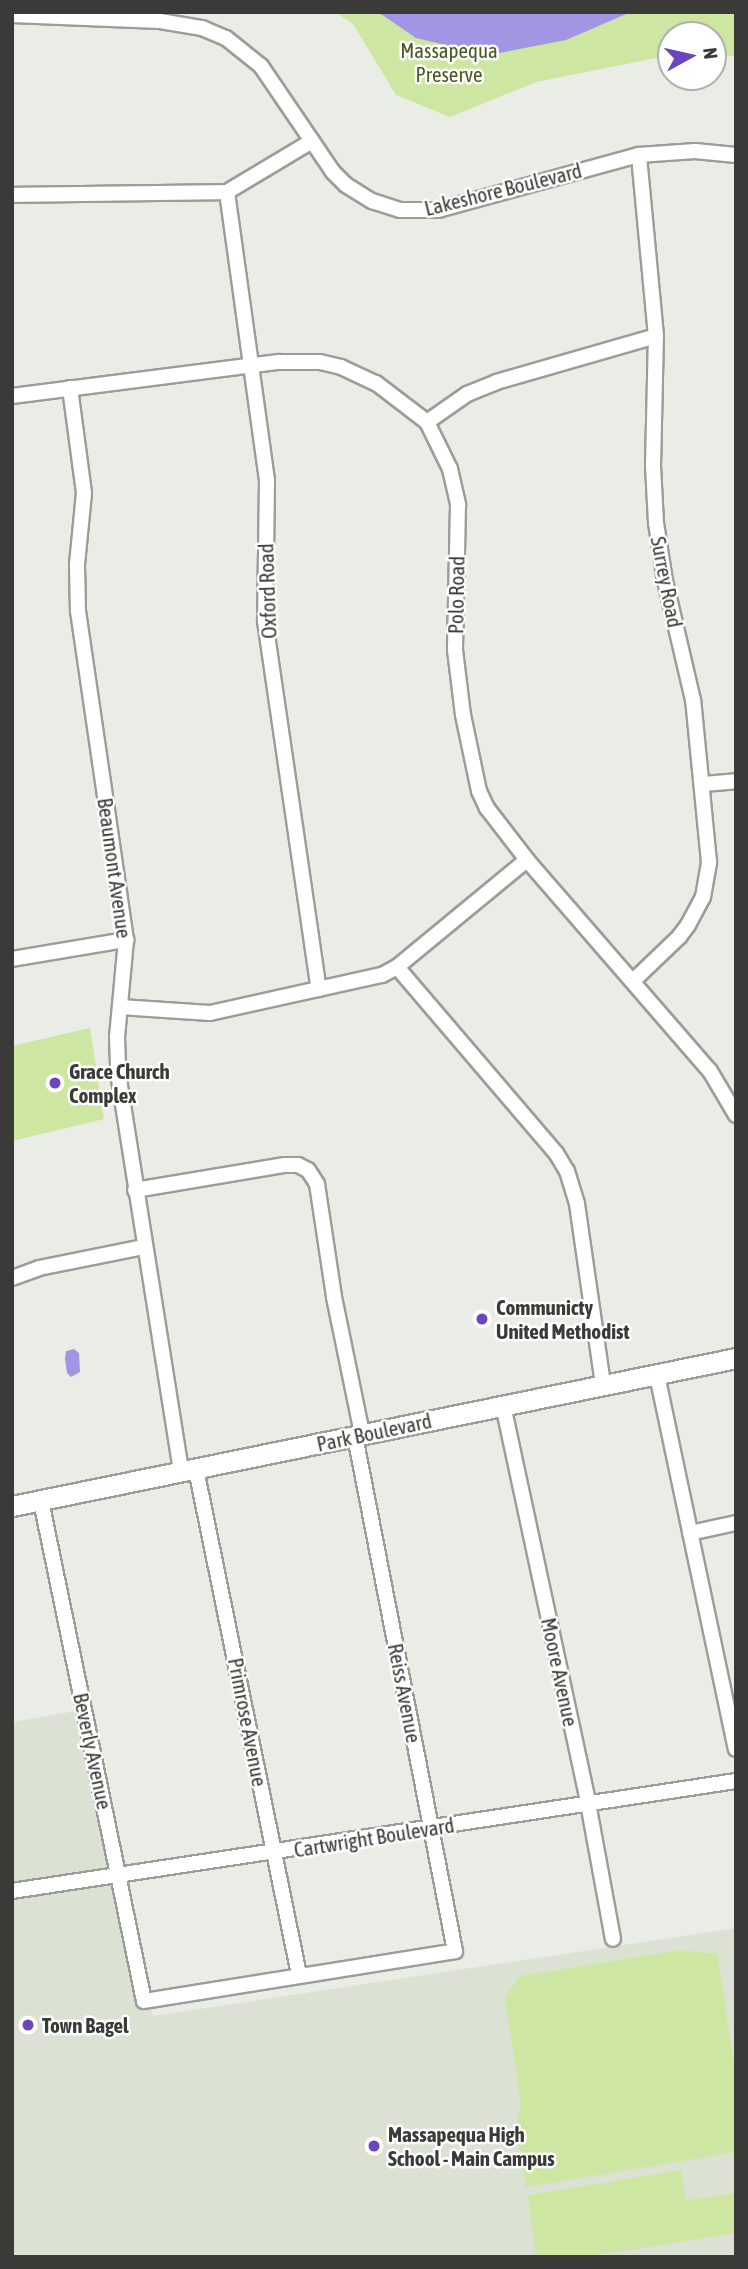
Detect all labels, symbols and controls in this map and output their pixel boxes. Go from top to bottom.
north arrow [657,21,727,91]
park label: Massapequa Preserve [400,37,498,87]
text: N [699,46,722,60]
street label: Lakeshore Boulevard [422,157,584,221]
street label: Surrey Road [646,534,688,630]
street label: Oxford Road [253,543,281,639]
street label: Polo Road [443,556,469,634]
street label: Beaumont Avenue [93,796,137,940]
place label: Grace Church Complex [69,1058,170,1108]
marker: Grace Church Complex [47,1075,63,1091]
place label: Communicty United Methodist [496,1294,629,1344]
marker: Communicty United Methodist [474,1311,490,1327]
street label: Park Boulevard [314,1408,434,1456]
street label: Moore Avenue [536,1615,584,1729]
street label: Reiss Avenue [383,1641,427,1745]
street label: Primrose Avenue [223,1656,273,1788]
street label: Beverly Avenue [68,1690,118,1812]
street label: Cartwright Boulevard [292,1812,456,1862]
place label: Town Bagel [42,2012,129,2038]
marker: Town Bagel [20,2017,36,2033]
place label: Massapequa High School - Main Campus [388,2121,555,2171]
marker: Massapequa High School - Main Campus [366,2138,382,2154]

